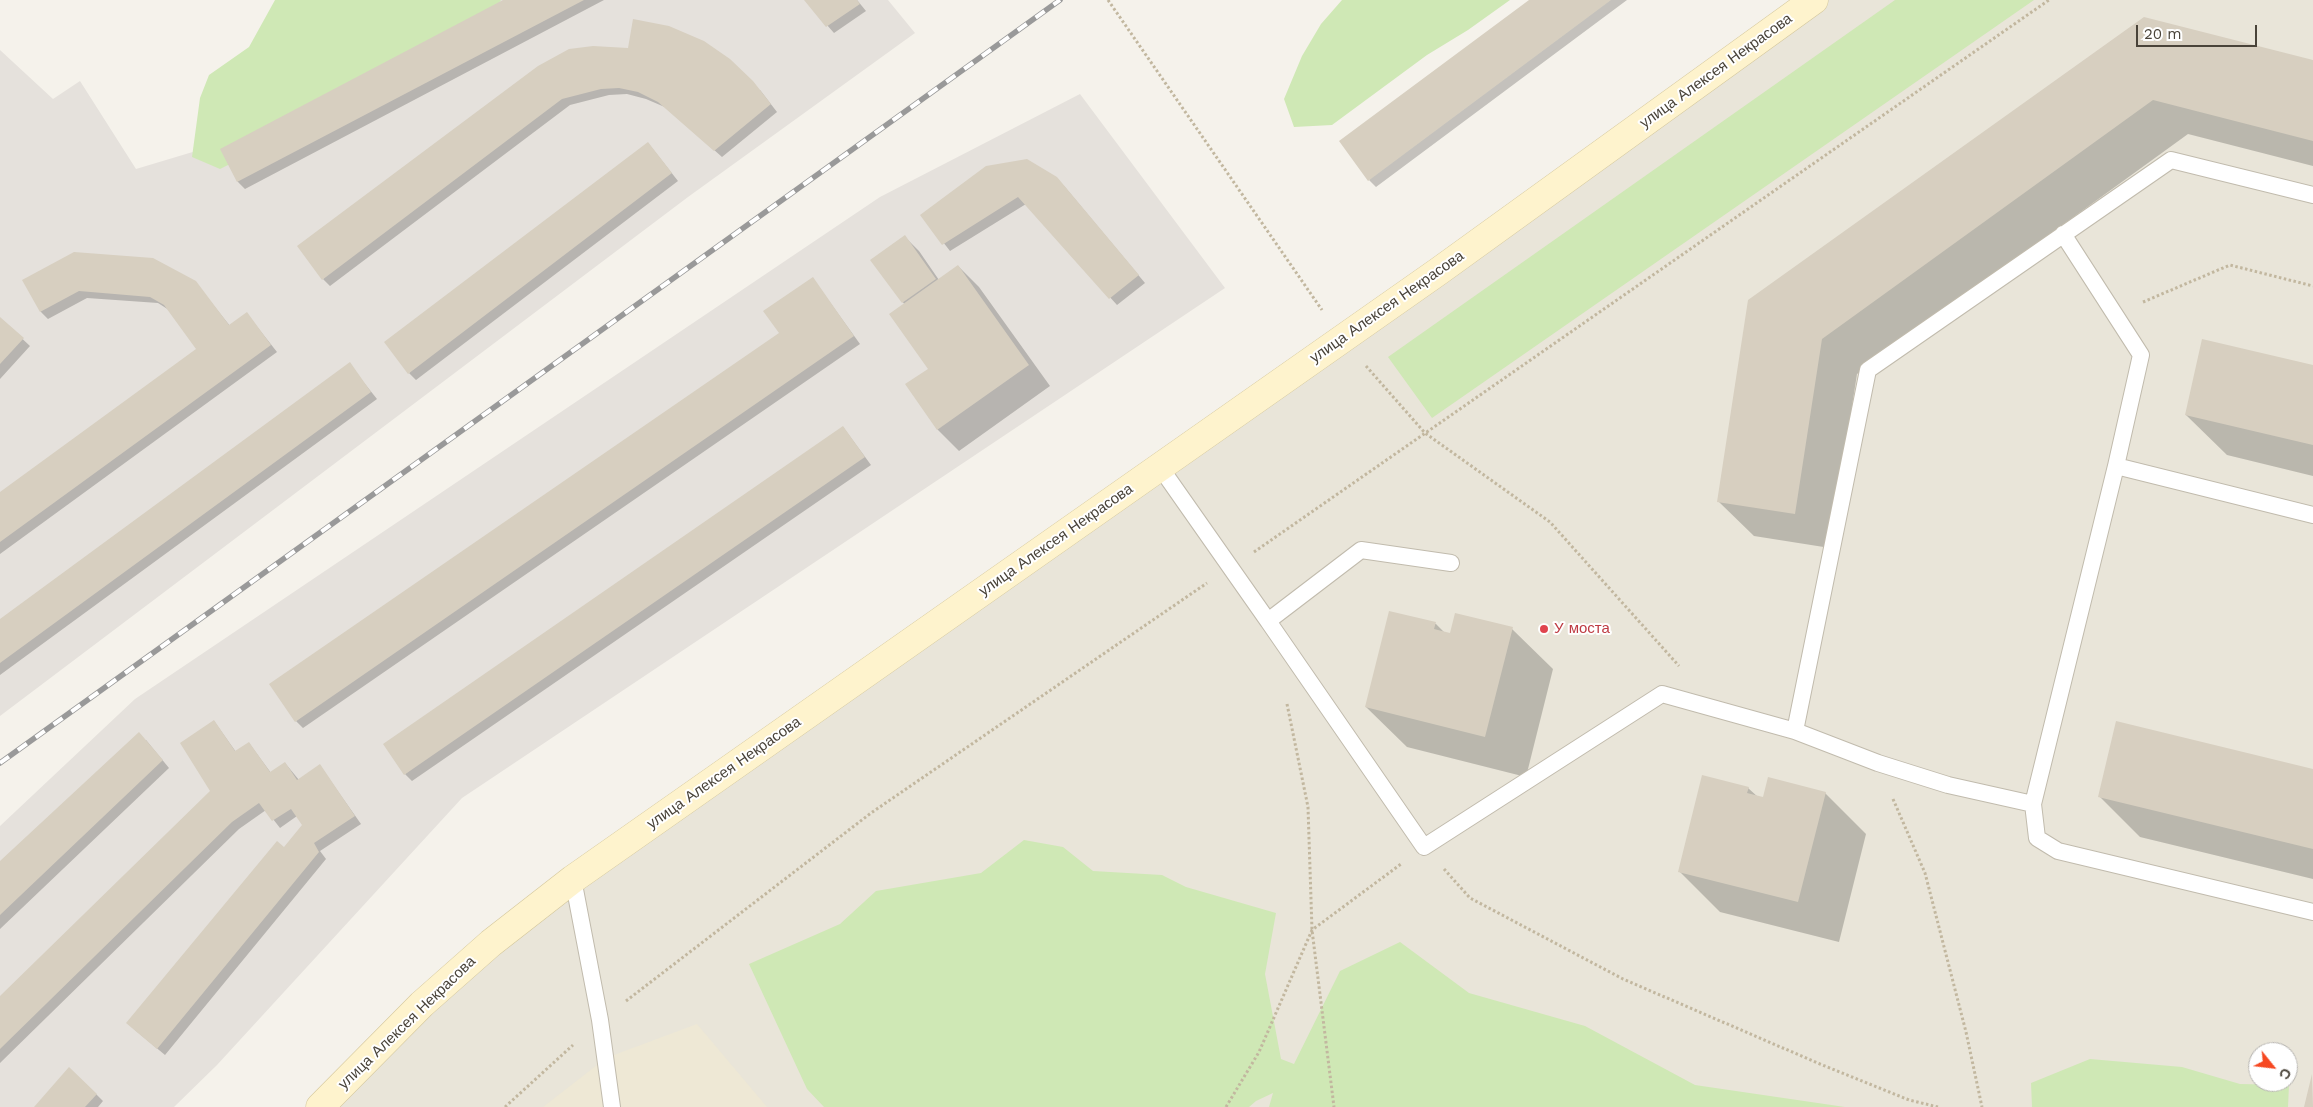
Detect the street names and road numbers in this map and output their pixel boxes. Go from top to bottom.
street label: улица Алексея Некрасова [1636,10,1796,132]
street label: улица Алексея Некрасова [1307,247,1467,367]
street label: улица Алексея Некрасова [976,480,1136,600]
street label: улица Алексея Некрасова [644,713,804,833]
street label: улица Алексея Некрасова [335,953,479,1093]

